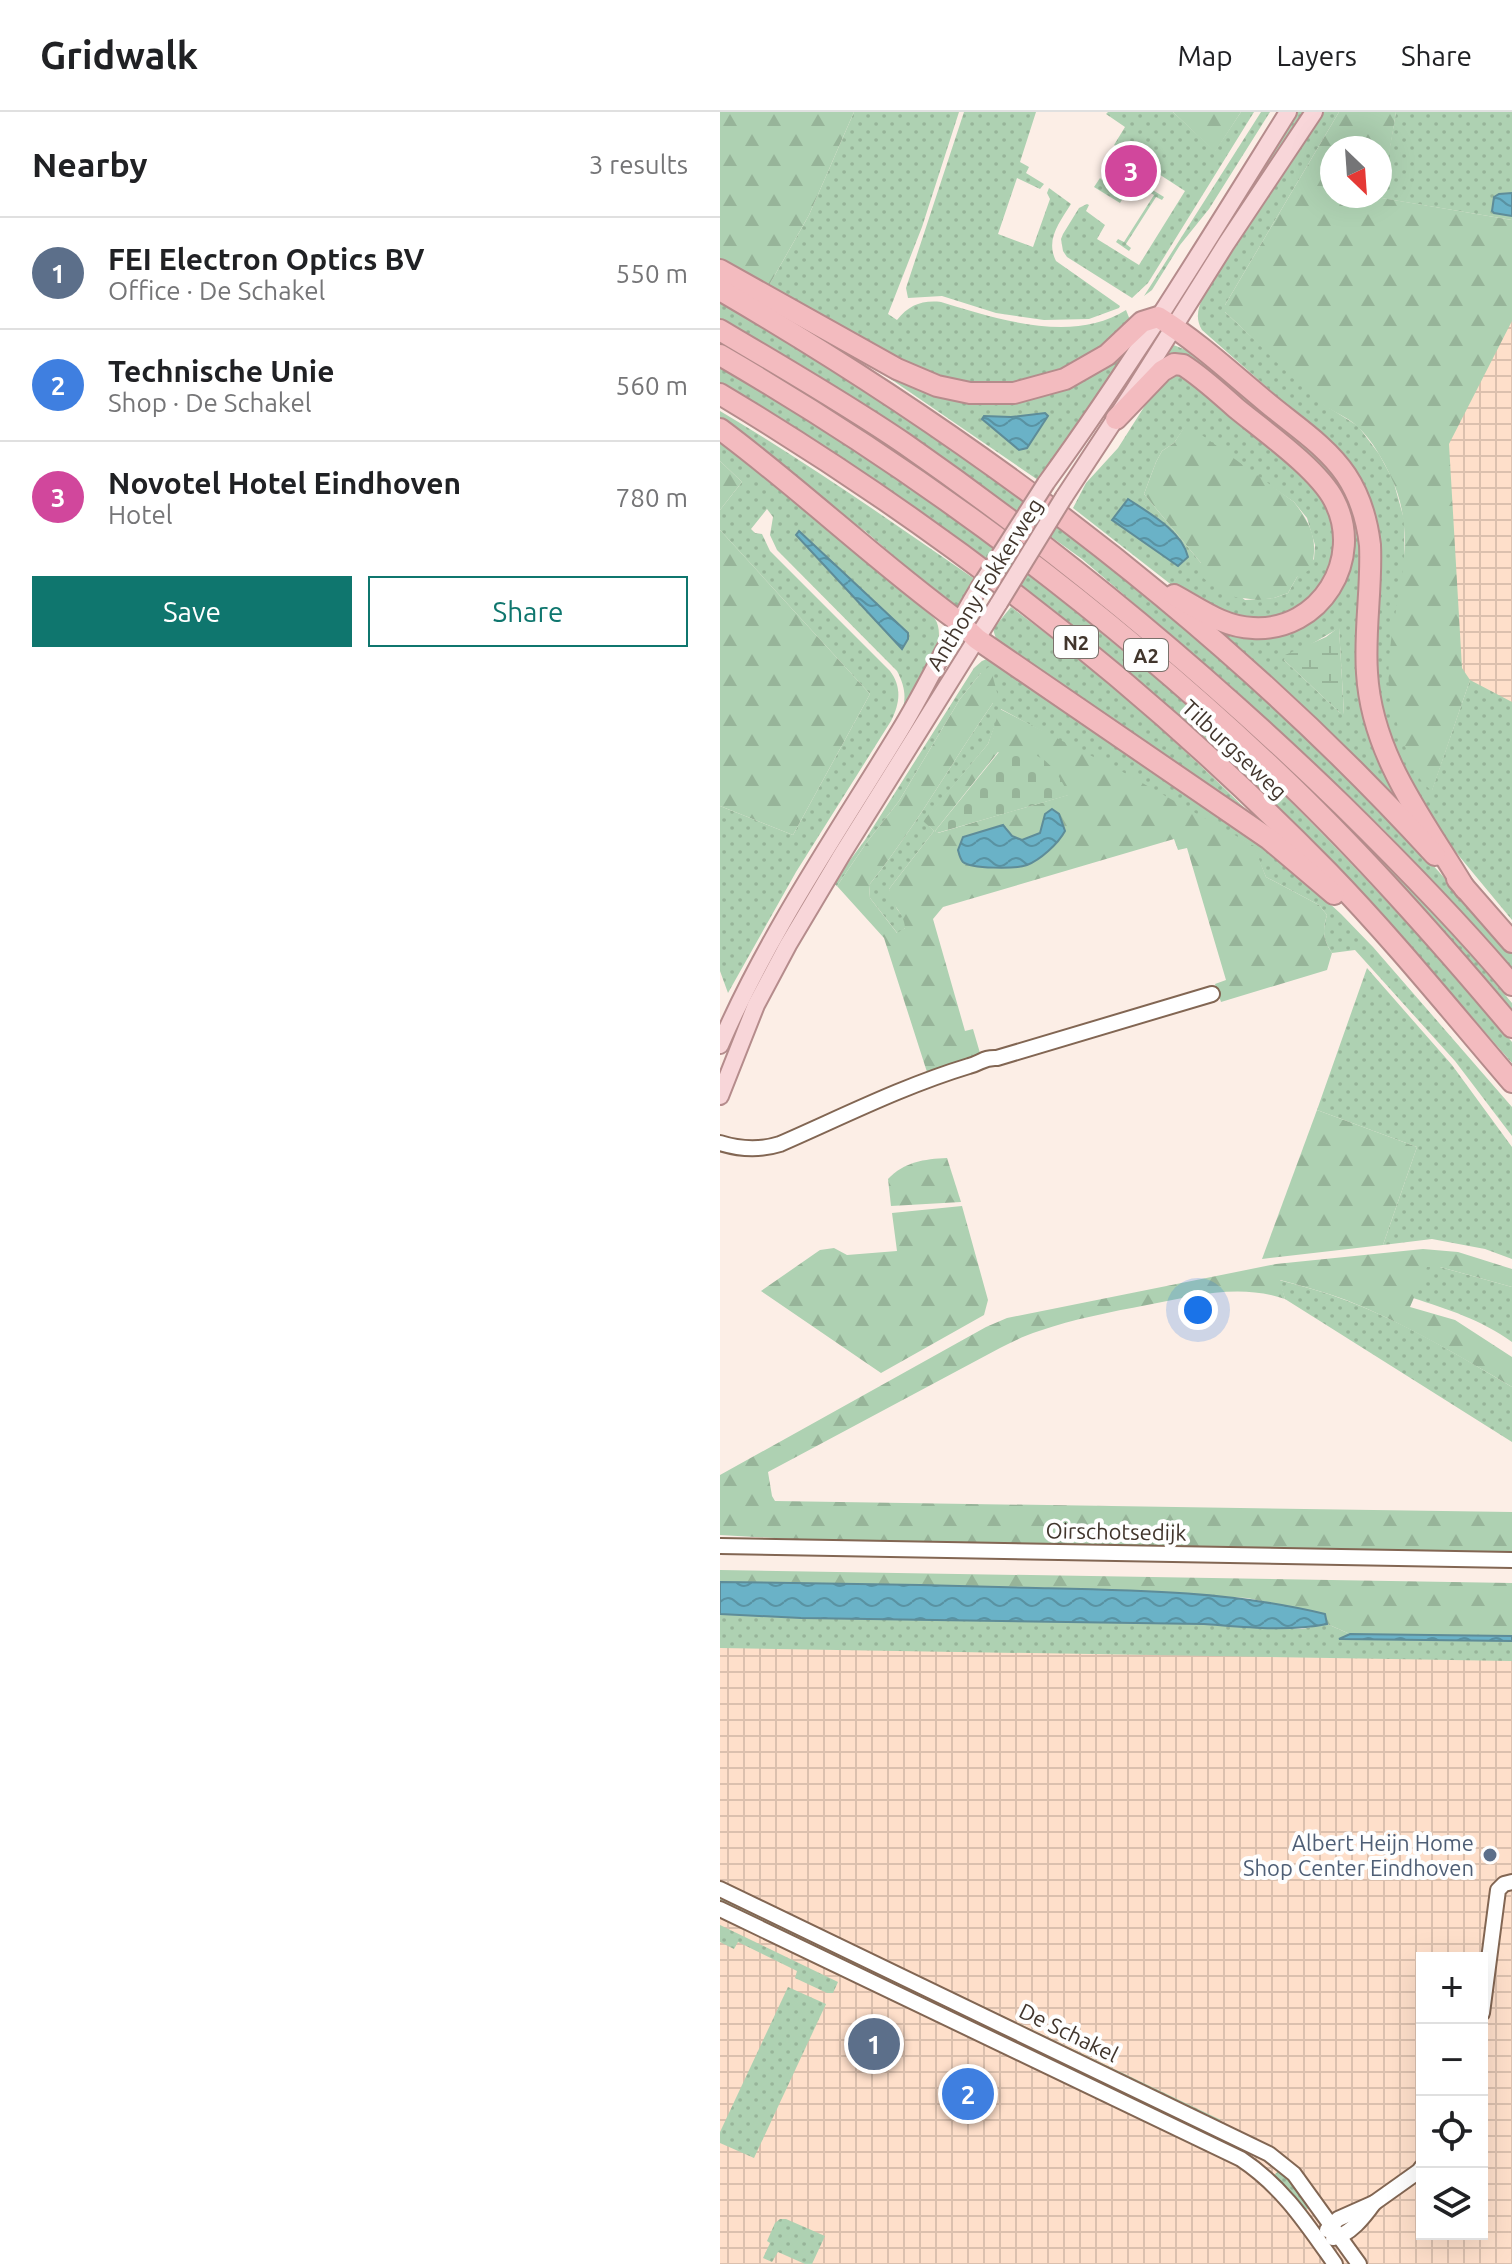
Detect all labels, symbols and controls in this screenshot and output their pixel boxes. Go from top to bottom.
text: Gridwalk [40,34,198,76]
text: Map [1177,40,1233,71]
text: Layers [1277,40,1357,71]
text: Share [1401,40,1472,71]
north arrow [1320,136,1392,208]
pin: 3 [1105,141,1157,201]
text: Nearby [32,145,147,183]
text: 3 results [589,150,688,179]
text: FEI Electron Optics BV [108,242,425,276]
text: 1 [51,259,65,288]
text: 550 m [616,259,688,288]
text: Office · De Schakel [108,276,325,305]
text: Technische Unie [108,354,334,388]
text: 2 [51,371,65,400]
text: 560 m [616,371,688,400]
text: Shop · De Schakel [108,388,312,417]
text: Novotel Hotel Eindhoven [108,466,461,500]
text: 3 [51,483,65,512]
text: 780 m [616,483,688,512]
street label: Anthony Fokkerweg [921,493,1047,675]
text: Hotel [108,500,173,529]
button: Save [32,576,352,647]
button: Share [368,576,688,647]
road number: N2 [1054,626,1098,658]
road number: A2 [1124,639,1168,671]
street label: Tilburgseweg [1178,694,1292,804]
your location [1178,1290,1218,1330]
street label: Oirschotsedijk [1045,1517,1187,1545]
place label: Albert Heijn Home Shop Center Eindhoven [1243,1830,1474,1880]
marker: Albert Heijn Home Shop Center Eindhoven [1481,1846,1499,1864]
map controls [1416,1952,1488,2240]
button: + [1416,1952,1488,2024]
street label: De Schakel [1015,1997,1123,2067]
pin: 1 [848,2014,900,2074]
button: − [1416,2024,1488,2096]
pin: 2 [942,2064,994,2124]
button: locate [1416,2096,1488,2168]
button: layers [1416,2168,1488,2240]

